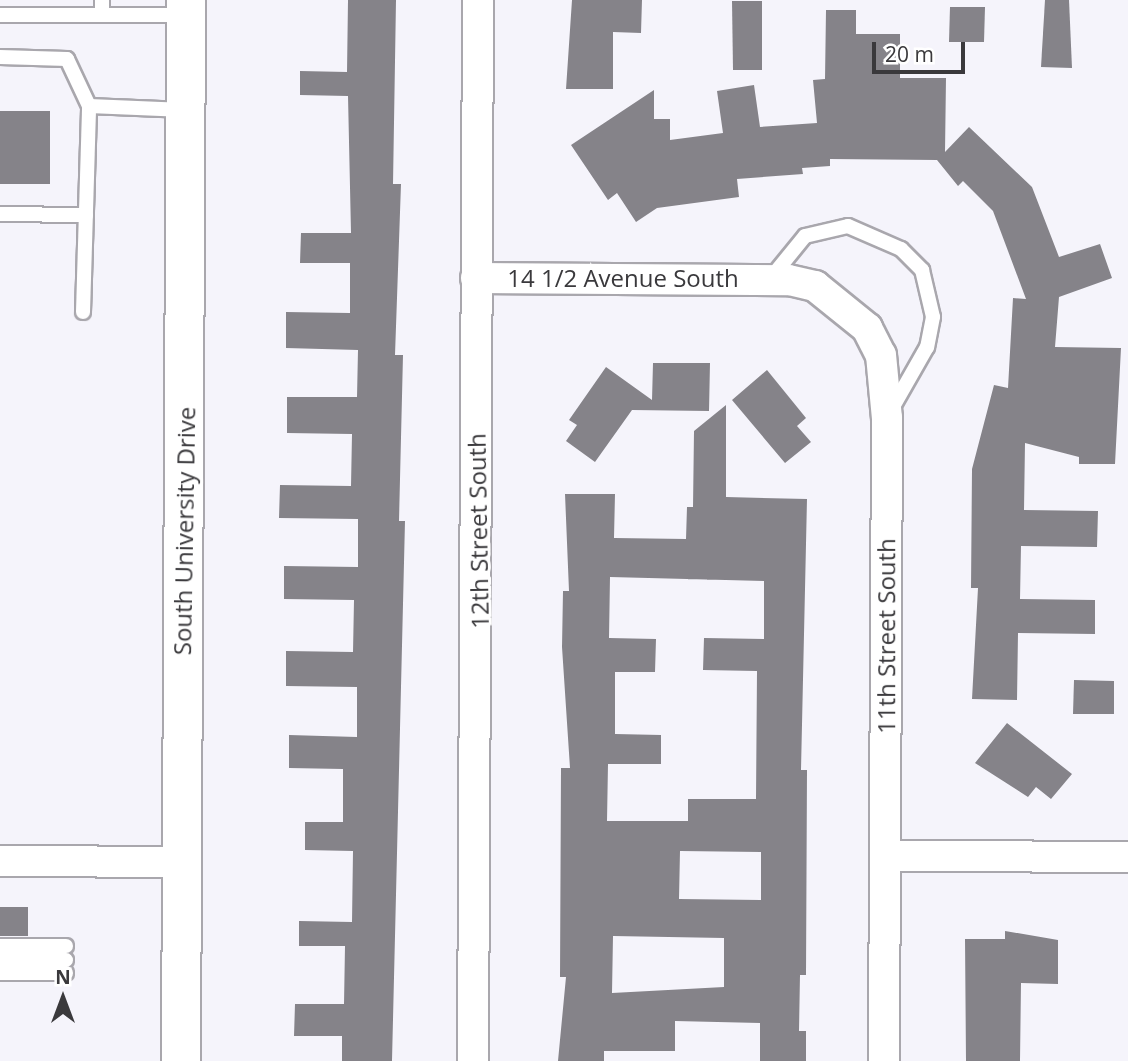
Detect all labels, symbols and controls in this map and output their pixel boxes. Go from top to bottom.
scale bar [876,28,969,72]
text: 20 m [885,40,934,68]
street label: 14 1/2 Avenue South [507,264,739,292]
street label: South University Drive [167,407,201,655]
street label: 12th Street South [462,433,494,629]
street label: 11th Street South [872,538,900,734]
north arrow [28,963,98,1033]
text: N [55,964,71,990]

